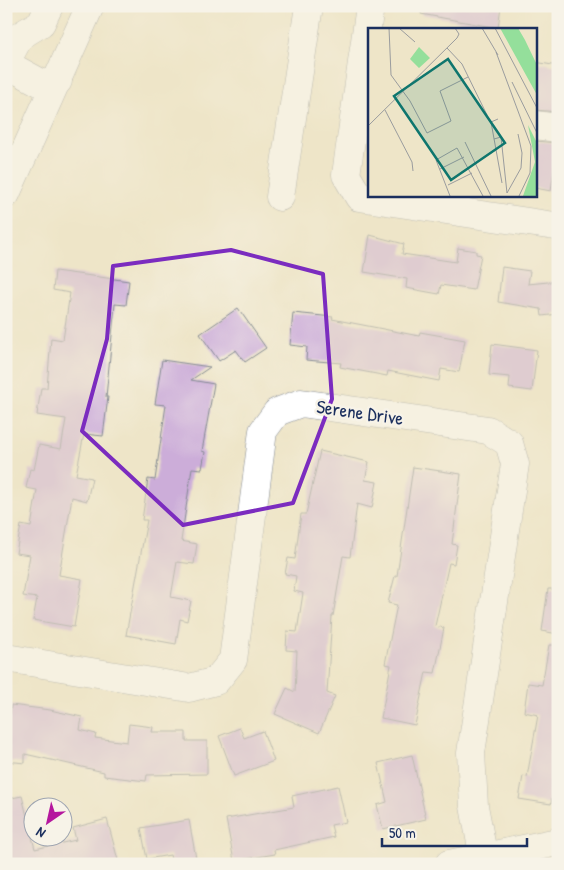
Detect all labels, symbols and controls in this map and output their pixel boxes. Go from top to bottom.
inset map [368,28,536,196]
street label: Serene Drive [315,393,406,431]
north arrow [22,798,72,848]
scale bar [382,815,526,847]
text: 50 m [389,822,416,843]
text: N [32,823,49,843]

